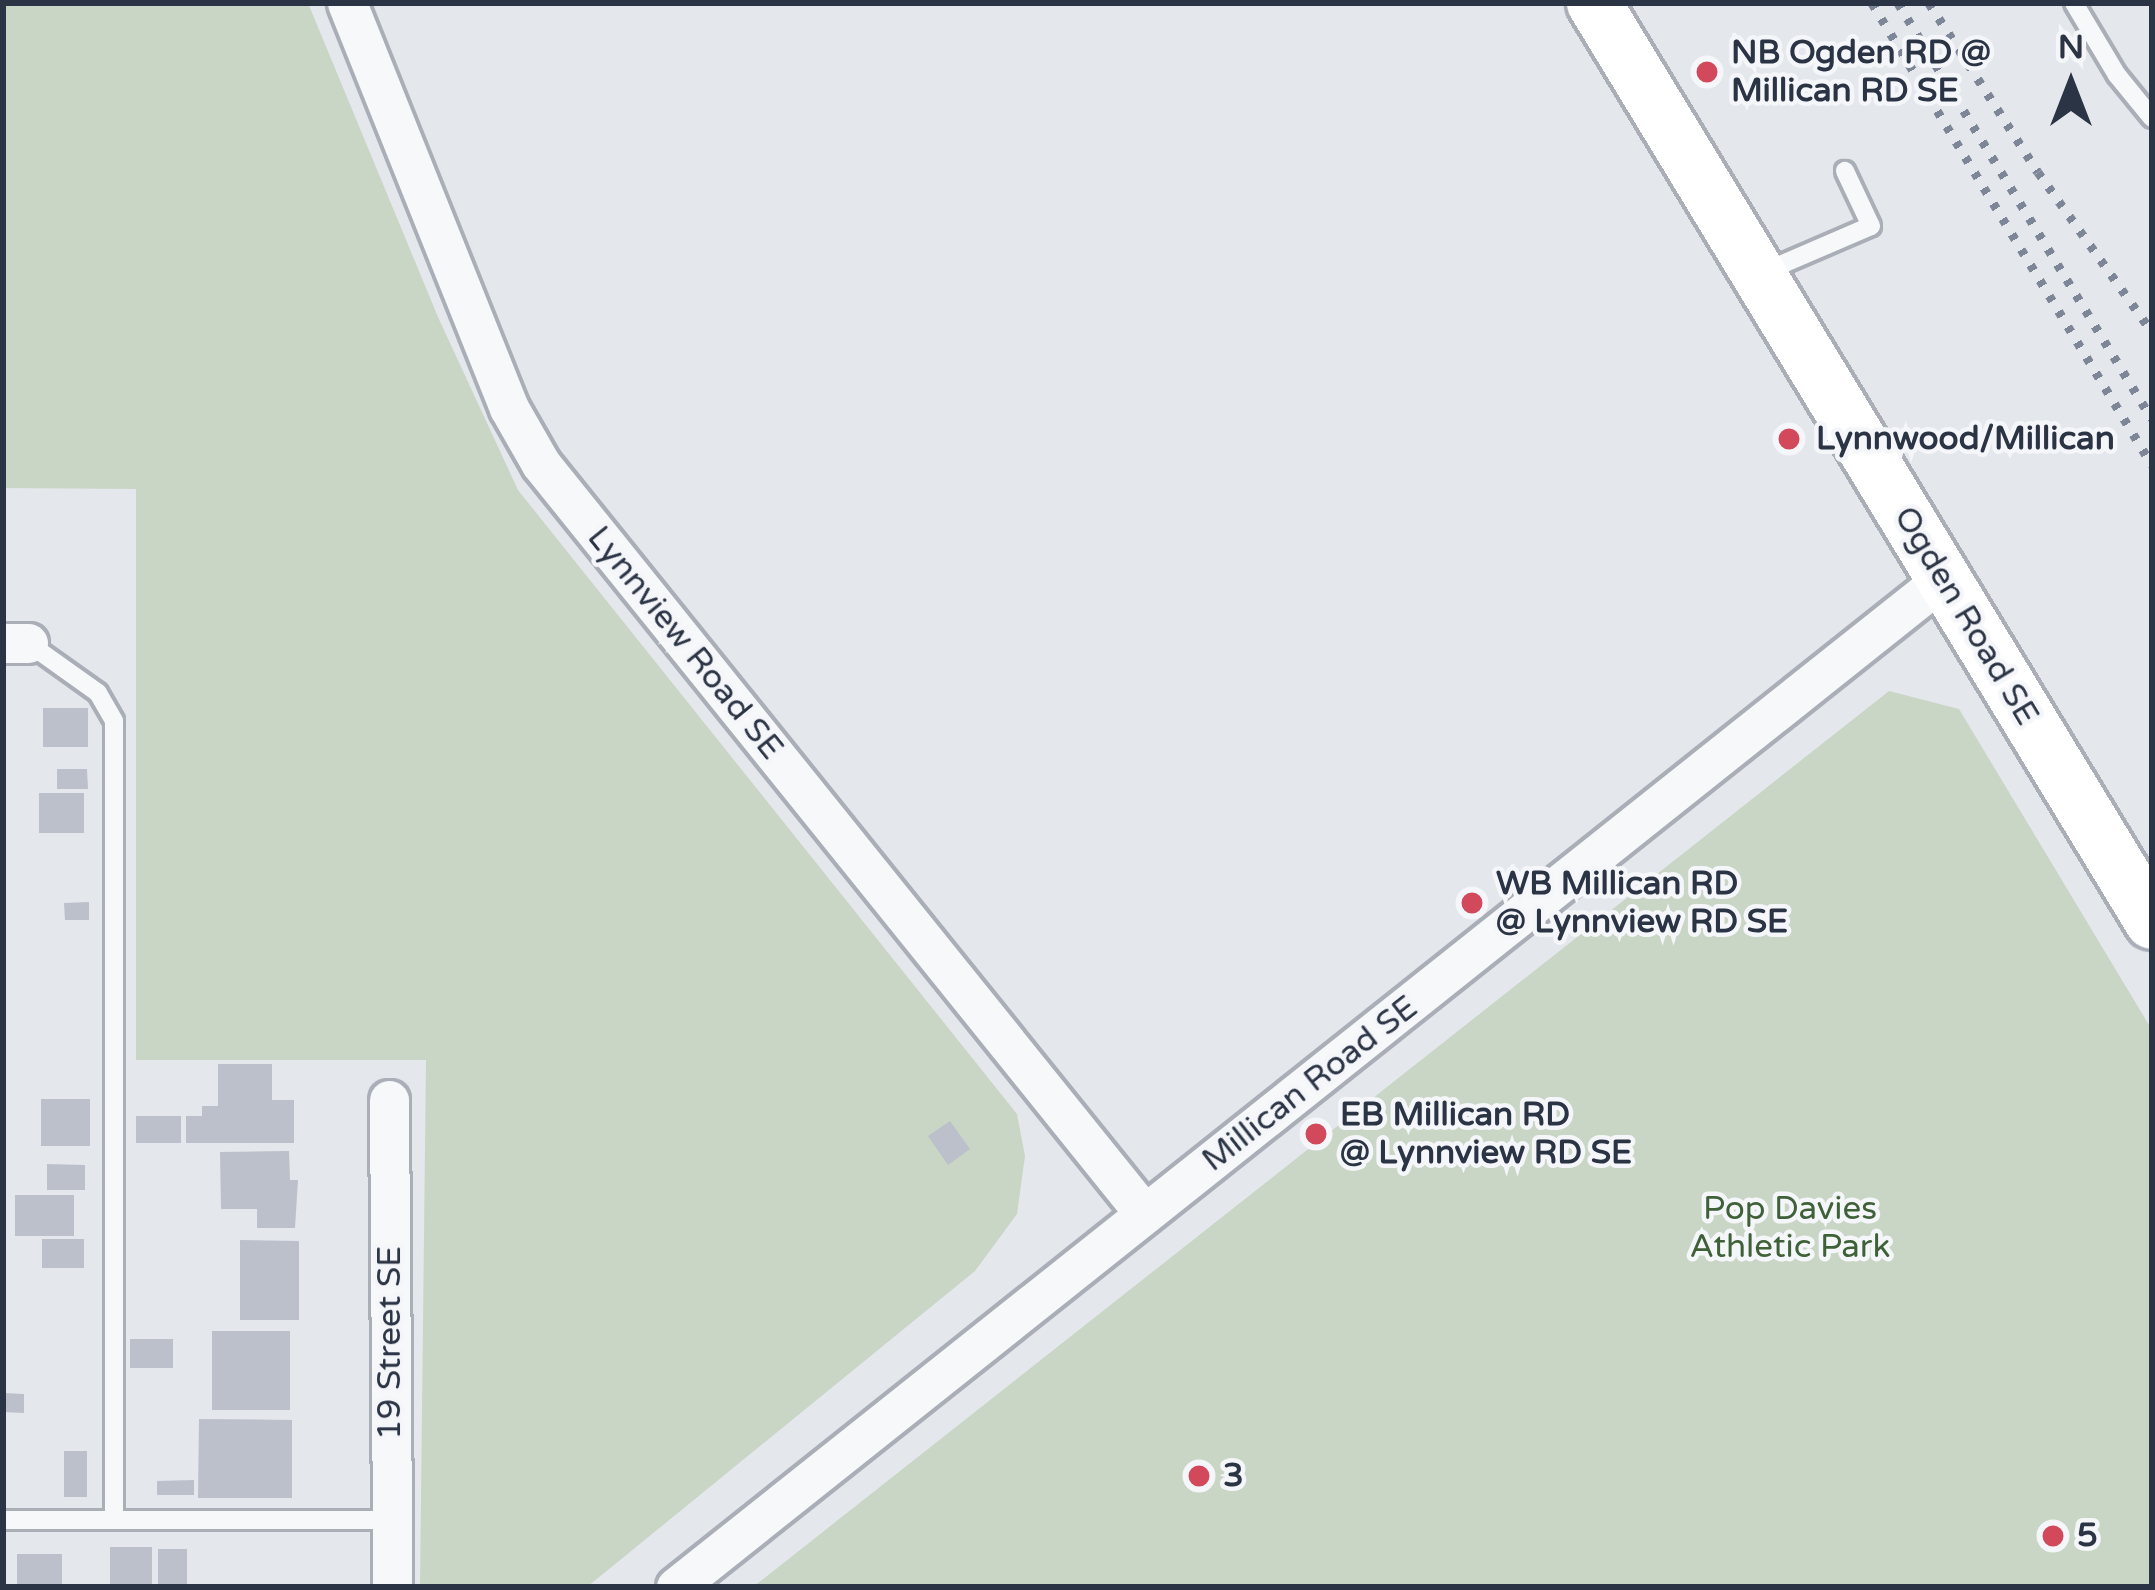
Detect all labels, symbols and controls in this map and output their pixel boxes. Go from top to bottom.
north arrow [2011,24,2131,144]
text: N [2058,28,2084,67]
place label: NB Ogden RD @ Millican RD SE [1731,33,1991,111]
marker: NB Ogden RD @ Millican RD SE [1694,59,1720,85]
place label: Lynnwood/Millican [1816,419,2115,459]
marker: Lynnwood/Millican [1773,423,1805,455]
street label: Ogden Road SE [1885,499,2047,733]
street label: Lynnview Road SE [579,518,791,768]
place label: WB Millican RD @ Lynnview RD SE [1496,864,1788,942]
marker: WB Millican RD @ Lynnview RD SE [1459,890,1485,916]
street label: Millican Road SE [1195,988,1425,1180]
place label: EB Millican RD @ Lynnview RD SE [1340,1095,1632,1173]
marker: EB Millican RD @ Lynnview RD SE [1303,1121,1329,1147]
park label: Pop Davies Athletic Park [1690,1189,1890,1267]
street label: 19 Street SE [370,1246,410,1440]
place label: 3 [1223,1456,1244,1496]
marker: 3 [1186,1463,1212,1489]
place label: 5 [2077,1516,2098,1556]
marker: 5 [2040,1523,2066,1549]

